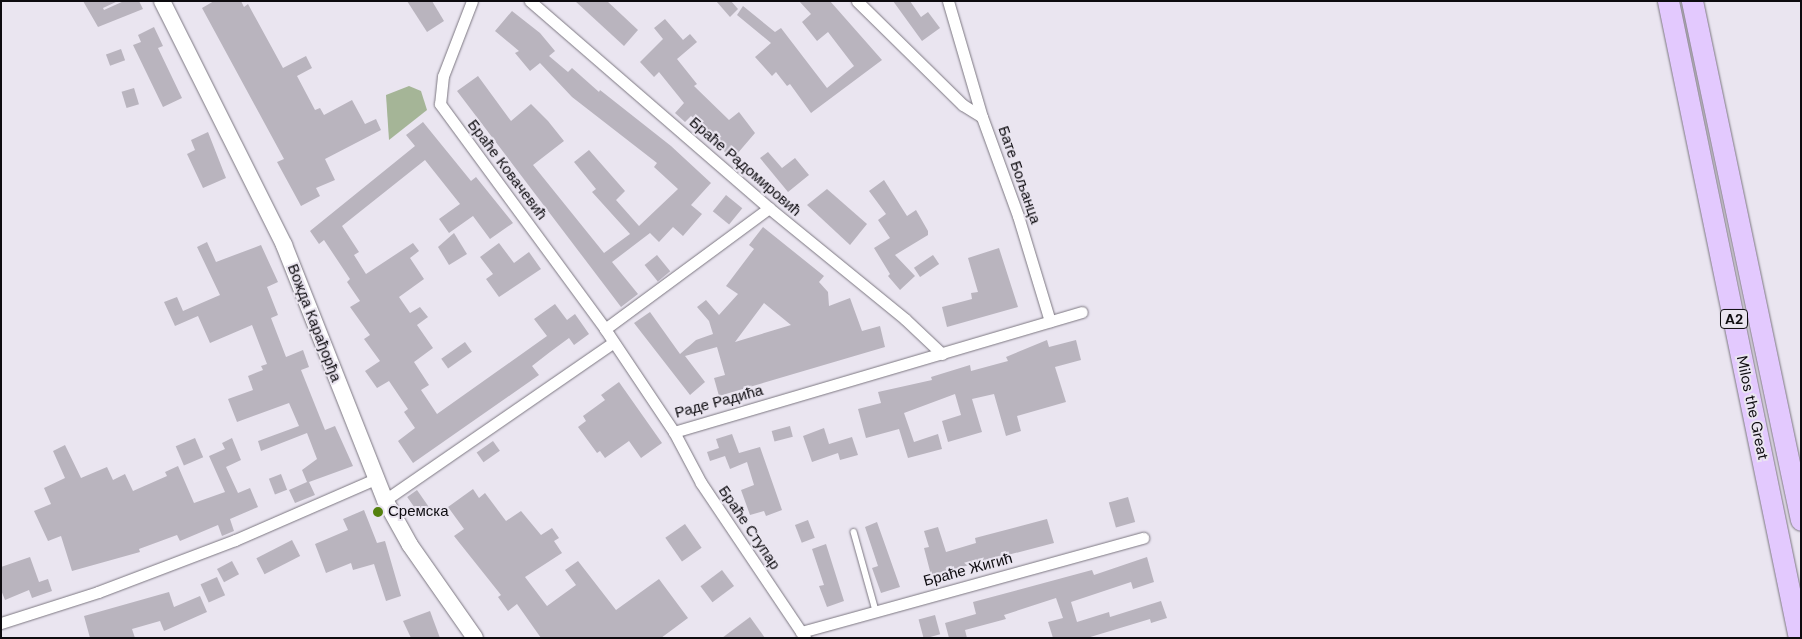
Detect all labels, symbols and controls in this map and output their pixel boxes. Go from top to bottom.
street label: Браће Радомировић [685,114,805,220]
street label: Браће Ковачевић [463,116,551,224]
street label: Бате Бољанца [994,124,1044,226]
street label: Вожда Карађорђа [283,262,345,384]
road number: A2 [1719,308,1749,330]
street label: Milos the Great [1732,354,1772,462]
street label: Раде Радића [673,382,765,422]
street label: Браће Ступар [714,483,784,573]
place label: Сремска [388,503,449,521]
marker: Сремска [372,506,384,518]
street label: Браће Жигић [921,549,1015,591]

